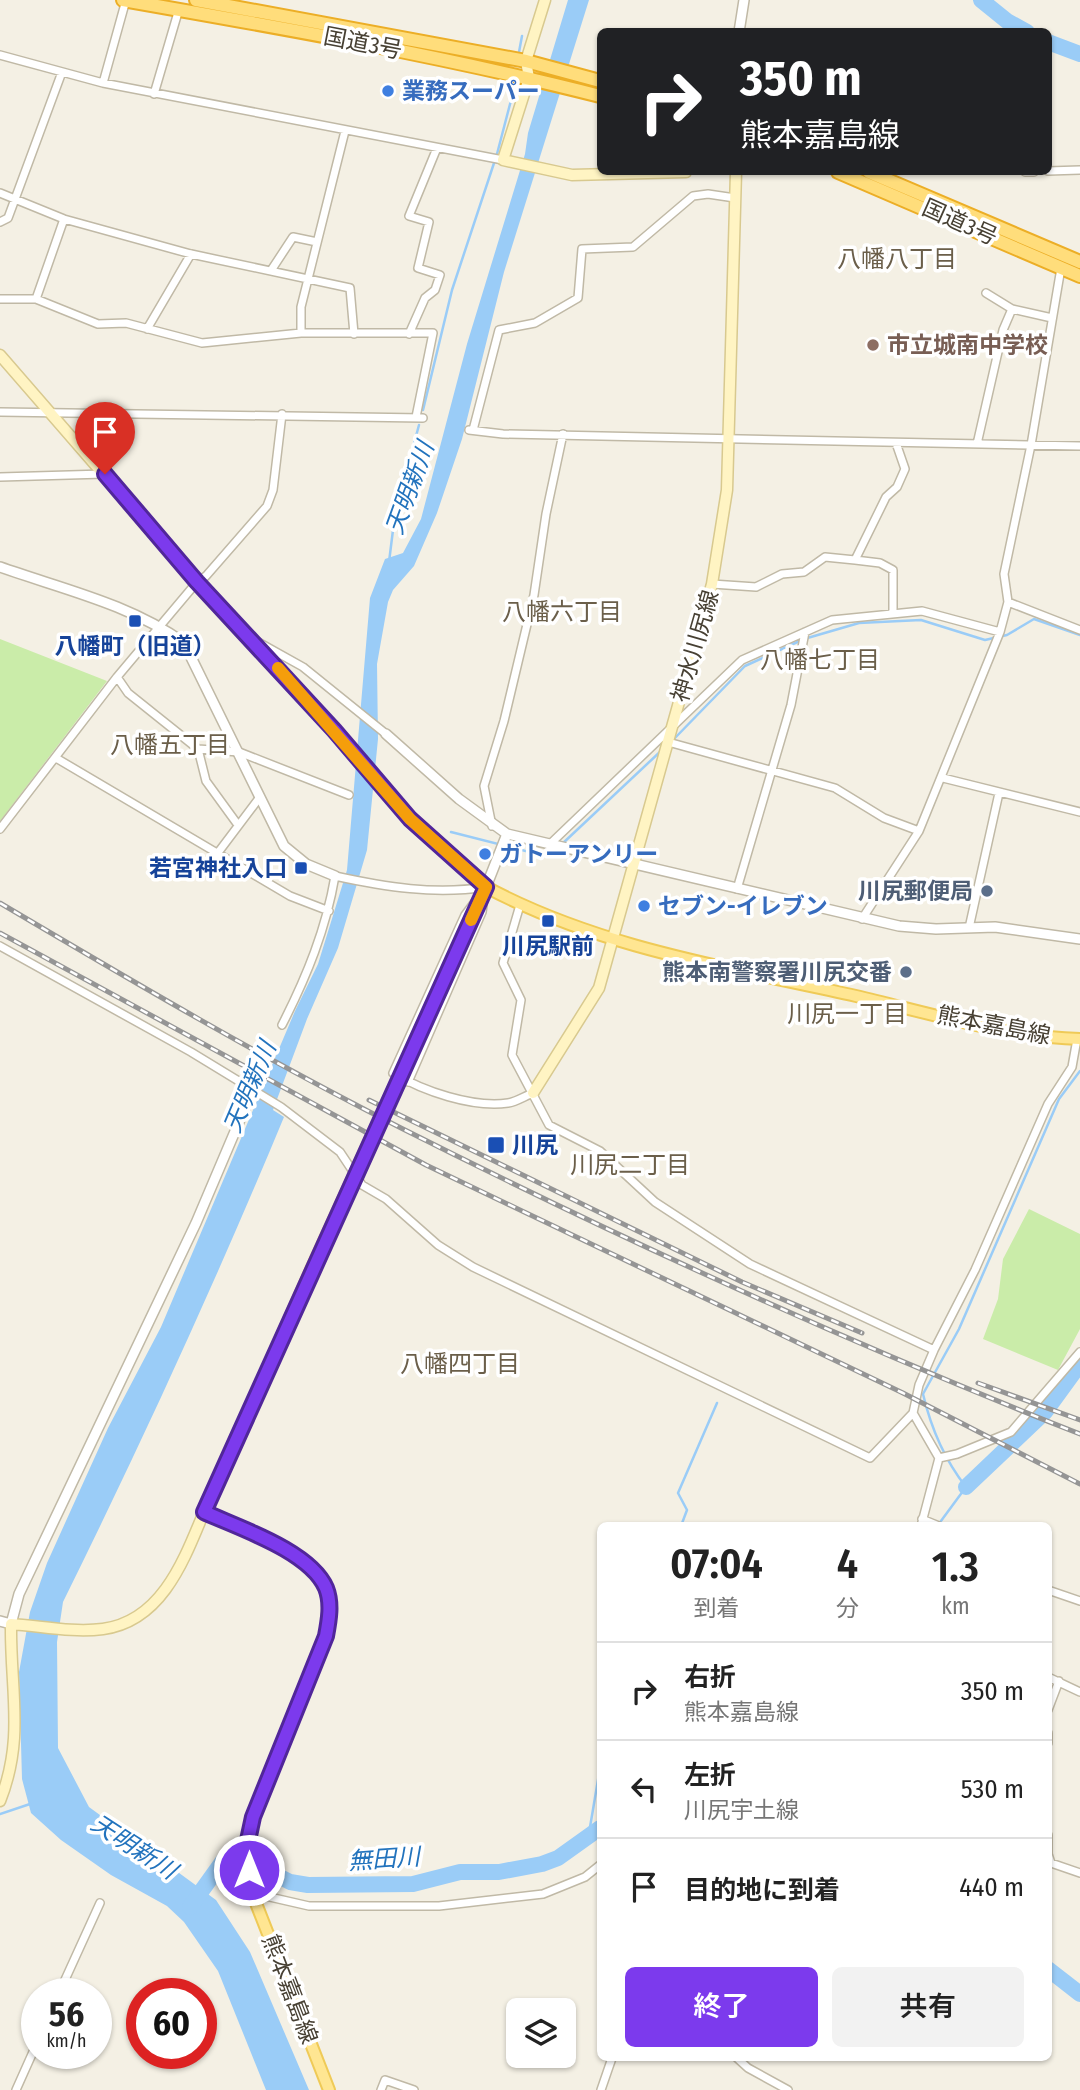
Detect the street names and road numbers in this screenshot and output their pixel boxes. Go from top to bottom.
street label: 国道3号 [321,22,405,64]
street label: 国道3号 [918,193,1002,251]
street label: 神水川尻線 [666,587,724,705]
street label: 熊本嘉島線 [935,1000,1053,1050]
street label: 熊本嘉島線 [256,1930,324,2048]

